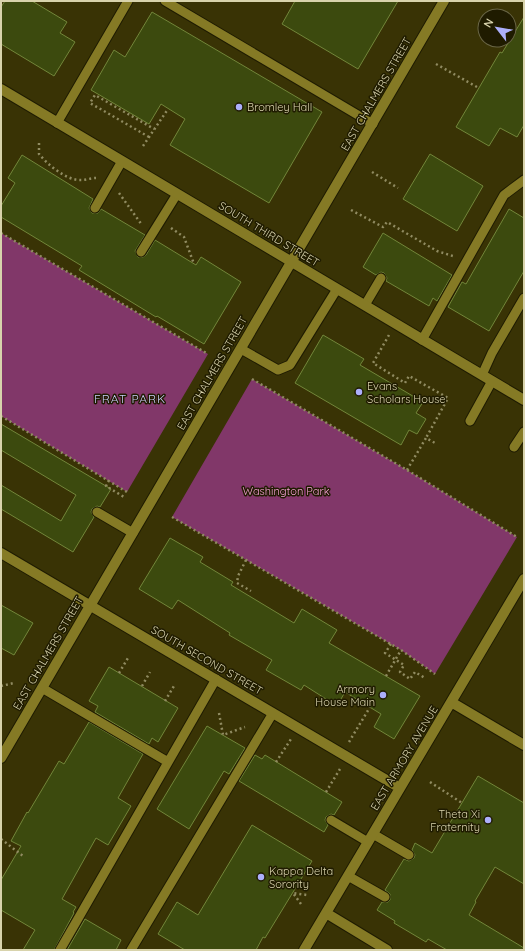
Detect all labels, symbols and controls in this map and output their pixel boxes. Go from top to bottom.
north arrow [477,8,517,48]
text: N [480,16,497,30]
street label: EAST CHALMERS STREET [338,35,414,153]
place label: Bromley Hall [247,100,312,114]
marker: Bromley Hall [234,102,244,112]
street label: SOUTH THIRD STREET [216,198,322,270]
street label: EAST CHALMERS STREET [174,314,250,432]
place label: Evans Scholars House [367,379,446,406]
marker: Evans Scholars House [354,387,364,397]
district label: FRAT PARK [94,391,166,406]
park label: Washington Park [242,484,330,498]
street label: EAST CHALMERS STREET [10,594,86,712]
street label: SOUTH SECOND STREET [149,622,266,698]
place label: Armory House Main [315,682,375,709]
marker: Armory House Main [378,690,388,700]
street label: EAST ARMORY AVENUE [367,703,441,813]
place label: Theta Xi Fraternity [430,807,480,834]
marker: Theta Xi Fraternity [483,815,493,825]
place label: Kappa Delta Sorority [269,864,333,891]
marker: Kappa Delta Sorority [256,872,266,882]

